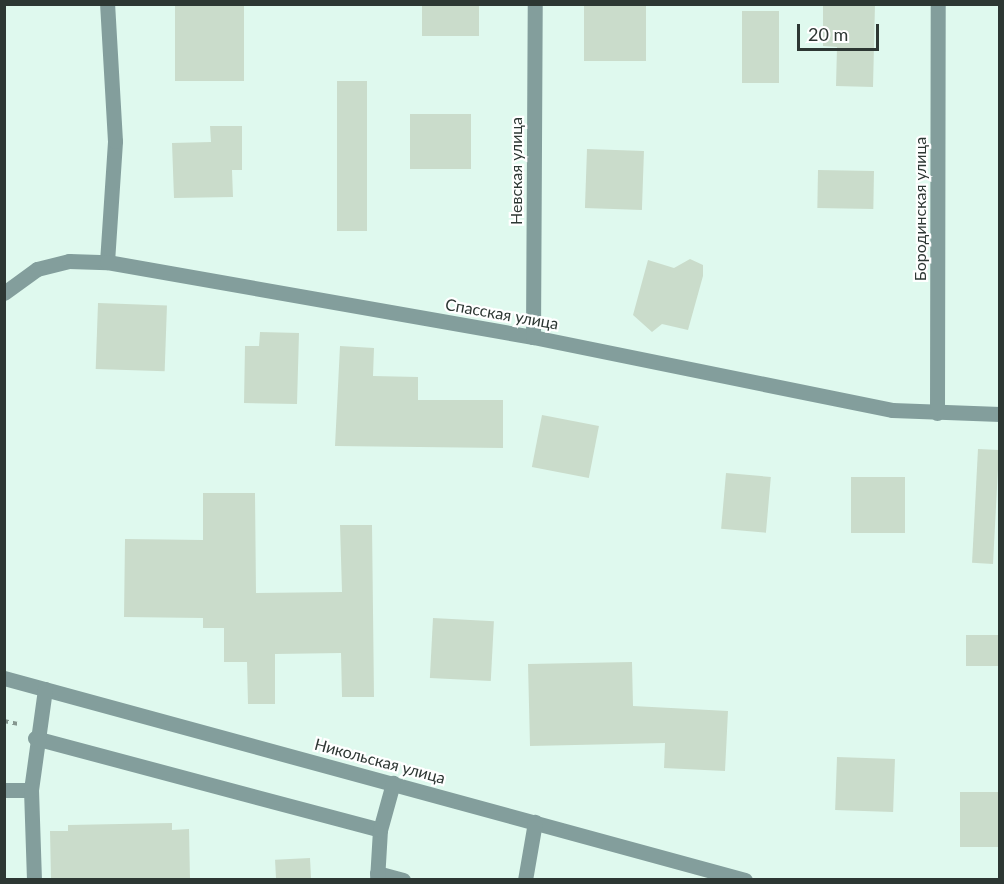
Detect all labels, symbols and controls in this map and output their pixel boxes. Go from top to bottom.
scale bar [800,12,882,50]
text: 20 m [808,23,848,45]
street label: Невская улица [506,117,526,225]
street label: Бородинская улица [910,137,930,281]
street label: Спасская улица [444,295,560,333]
street label: Никольская улица [312,734,448,788]

